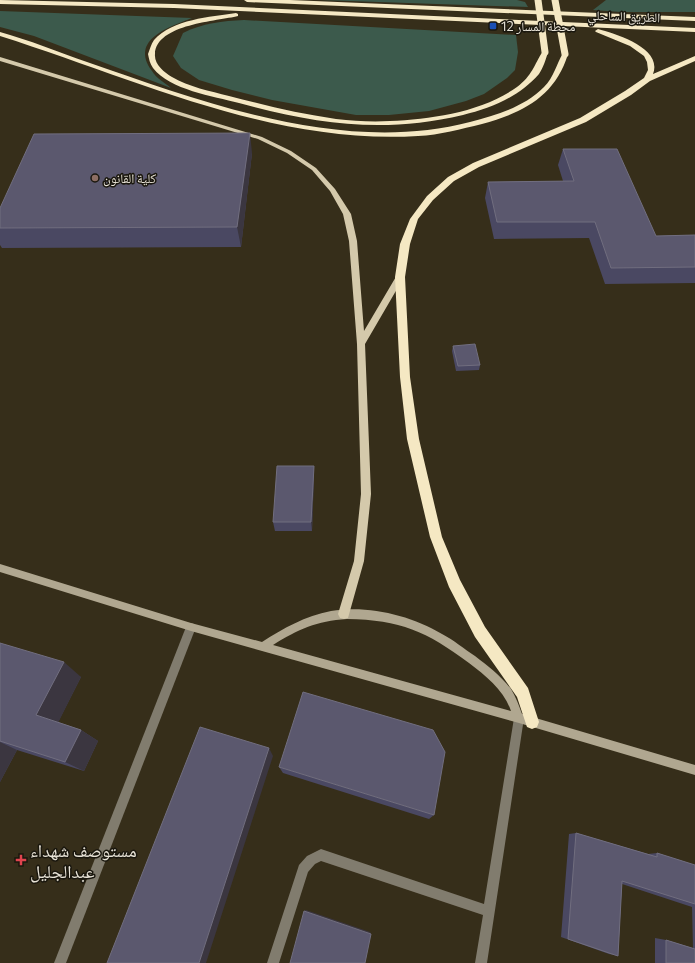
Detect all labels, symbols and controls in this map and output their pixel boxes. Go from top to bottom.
street label: الطريق الساحلي [587,7,661,29]
place label: محطة المسار 12 [501,18,576,35]
marker: محطة المسار 12 [488,21,498,31]
place label: كلية القانون [103,170,157,187]
marker: كلية القانون [90,173,100,183]
place label: مستوصف شهداء عبدالجليل [30,839,137,883]
marker: مستوصف شهداء عبدالجليل [15,854,27,866]

